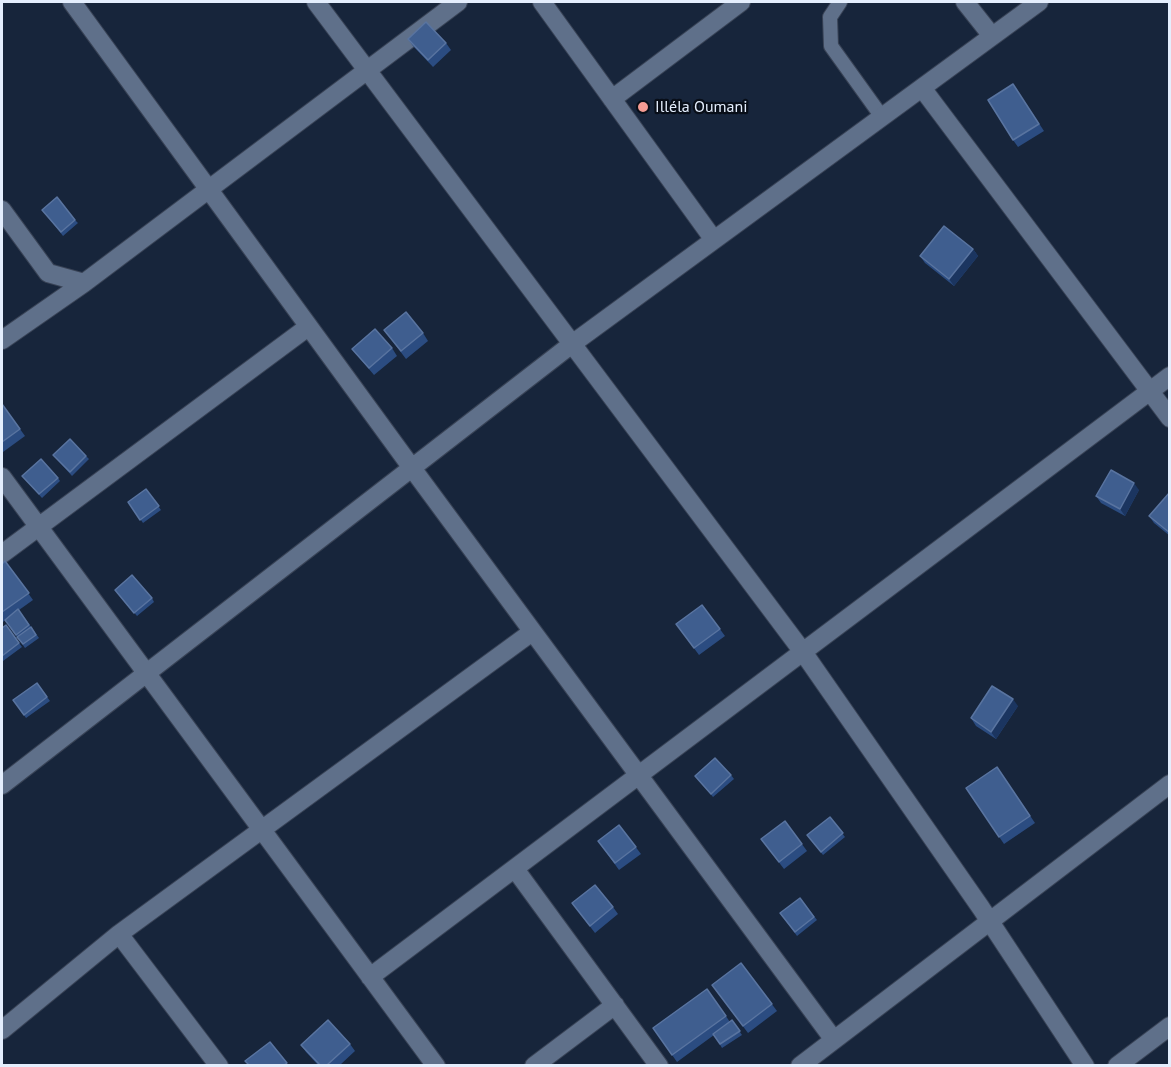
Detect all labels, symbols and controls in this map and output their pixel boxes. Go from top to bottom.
place label: Illéla Oumani [655,97,748,117]
marker: Illéla Oumani [636,100,650,114]

